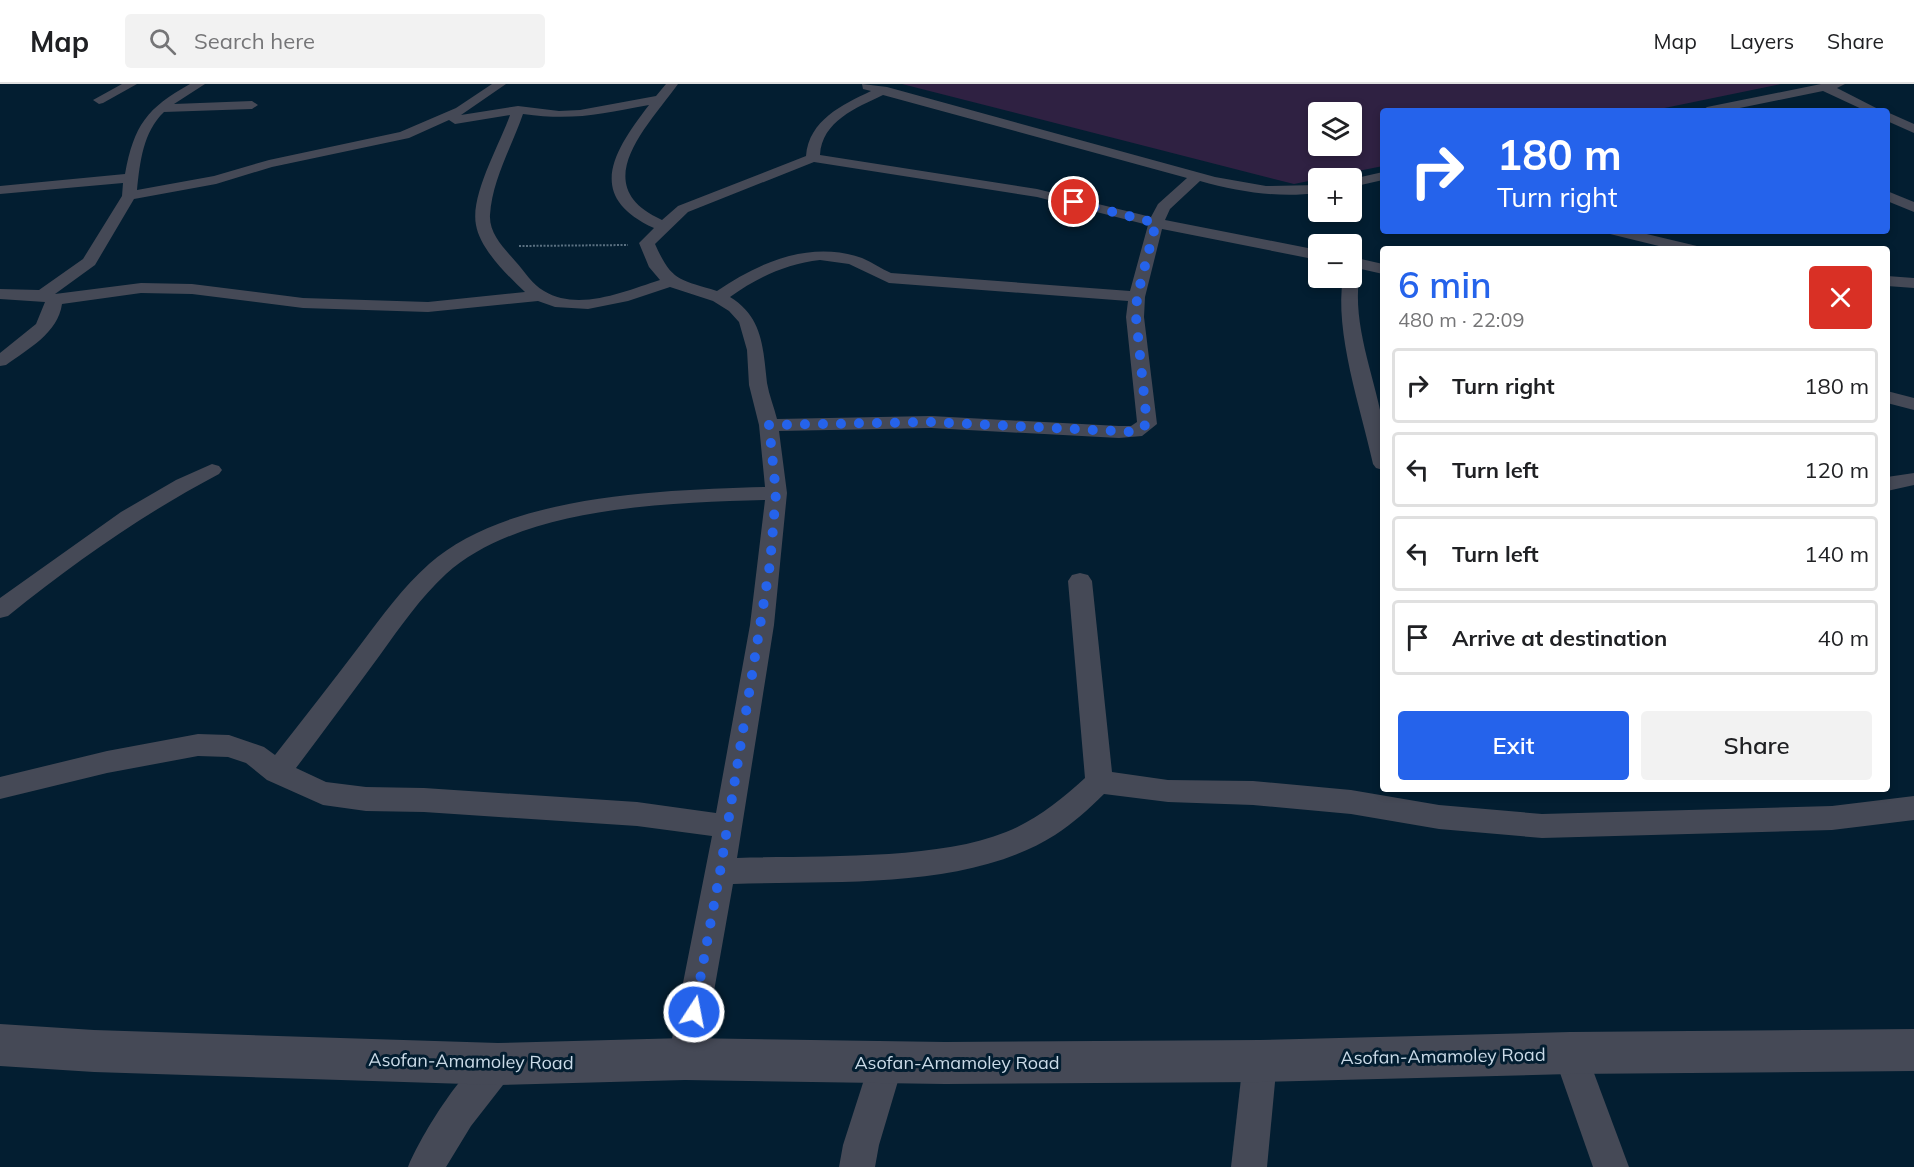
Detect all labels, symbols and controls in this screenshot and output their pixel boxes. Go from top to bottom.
search box [125,14,545,68]
text: Map [30,24,89,59]
icon: search [146,25,179,58]
text: Search here [194,27,315,55]
text: Map [1654,28,1697,54]
text: Layers [1730,28,1794,54]
text: Share [1827,28,1884,54]
map controls [1308,102,1362,288]
button: layers [1308,102,1362,156]
text: 180 m [1497,128,1622,181]
icon: right [1398,132,1476,210]
button: + [1308,168,1362,222]
pin [1048,176,1099,227]
text: Turn right [1497,180,1617,214]
icon: arrive [1057,185,1090,218]
button: − [1308,234,1362,288]
text: 6 min [1398,262,1492,307]
button: close [1809,266,1872,329]
text: 480 m · 22:09 [1398,307,1524,332]
icon: right [1401,369,1434,402]
text: Turn right [1452,372,1555,400]
text: 180 m [1804,372,1869,400]
icon: left [1401,453,1434,486]
text: Turn left [1452,456,1539,484]
text: 120 m [1804,456,1869,484]
icon: left [1401,537,1434,570]
text: Turn left [1452,540,1539,568]
text: 140 m [1804,540,1869,568]
icon: arrive [1401,621,1434,654]
text: Arrive at destination [1452,624,1667,652]
text: 40 m [1818,624,1869,652]
button: Exit [1398,711,1629,780]
button: Share [1641,711,1872,780]
position arrow [662,980,726,1044]
street label: Asofan-Amamoley Road [1340,1043,1546,1069]
street label: Asofan-Amamoley Road [368,1048,574,1074]
street label: Asofan-Amamoley Road [854,1051,1060,1074]

